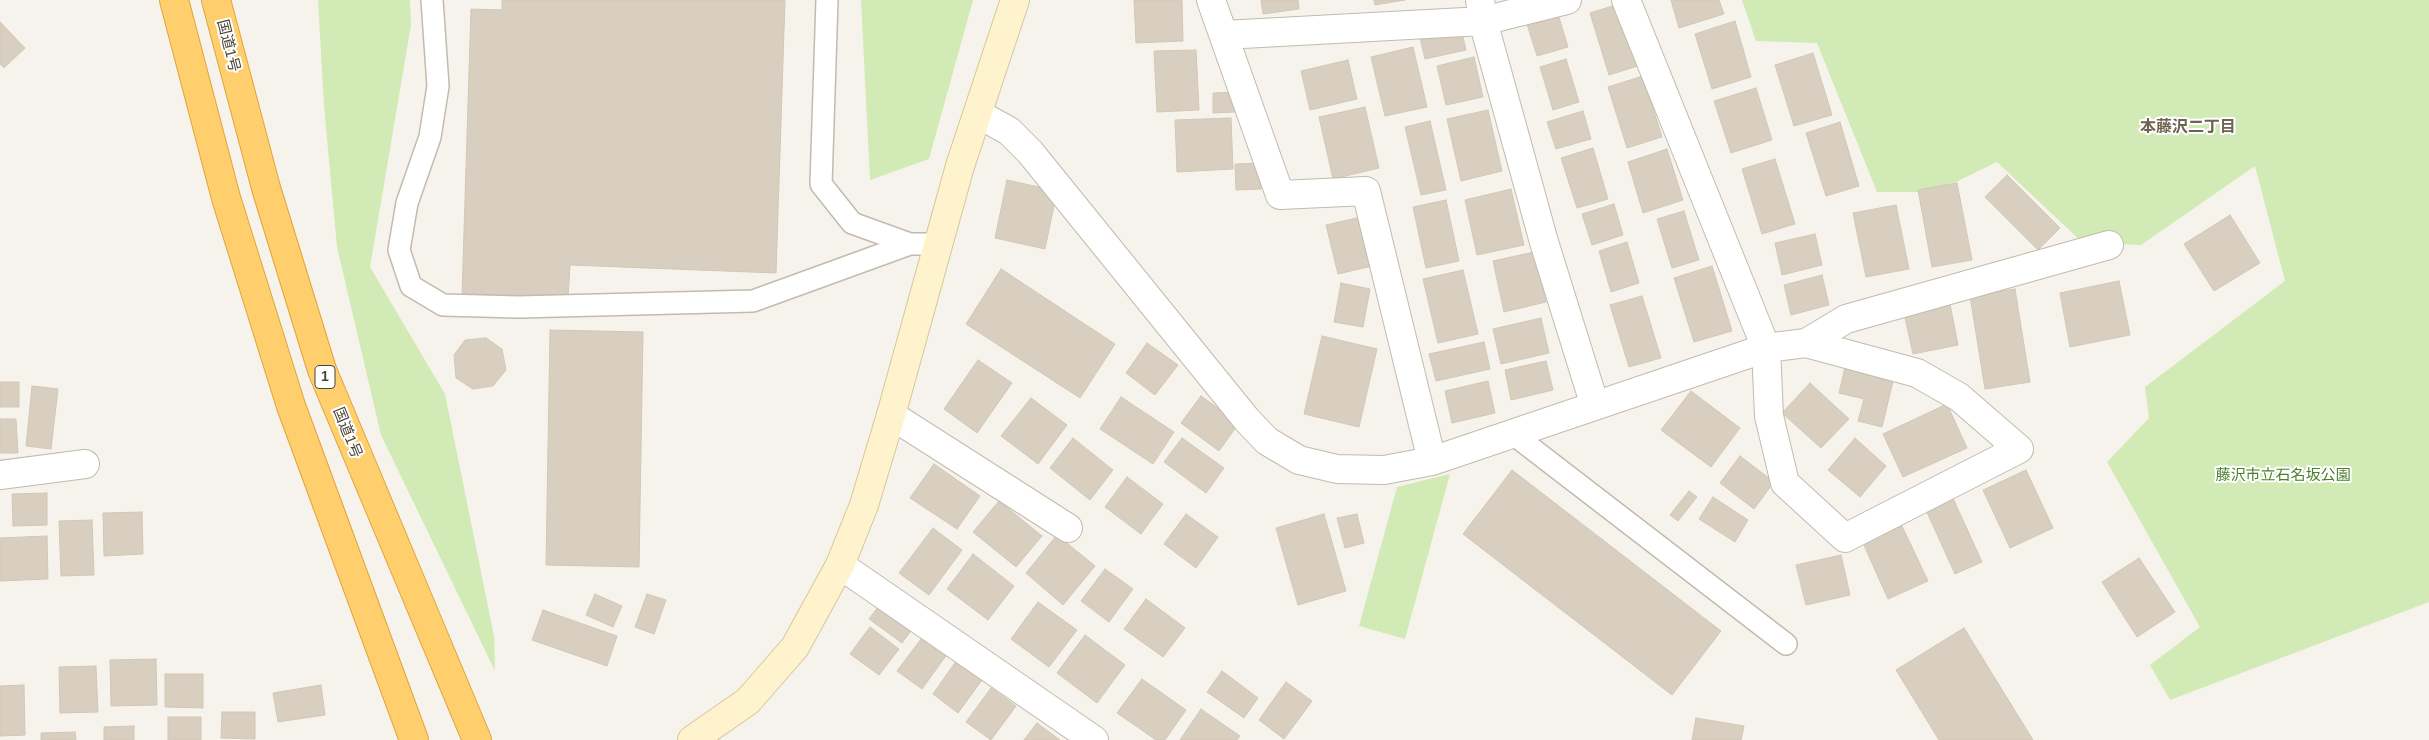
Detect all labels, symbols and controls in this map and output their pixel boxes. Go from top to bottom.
street label: 国道1号 [213,18,243,74]
district label: 本藤沢二丁目 [2140,118,2236,138]
road number: 1 [315,366,335,388]
street label: 国道1号 [329,405,365,461]
park label: 藤沢市立石名坂公園 [2216,467,2350,485]

